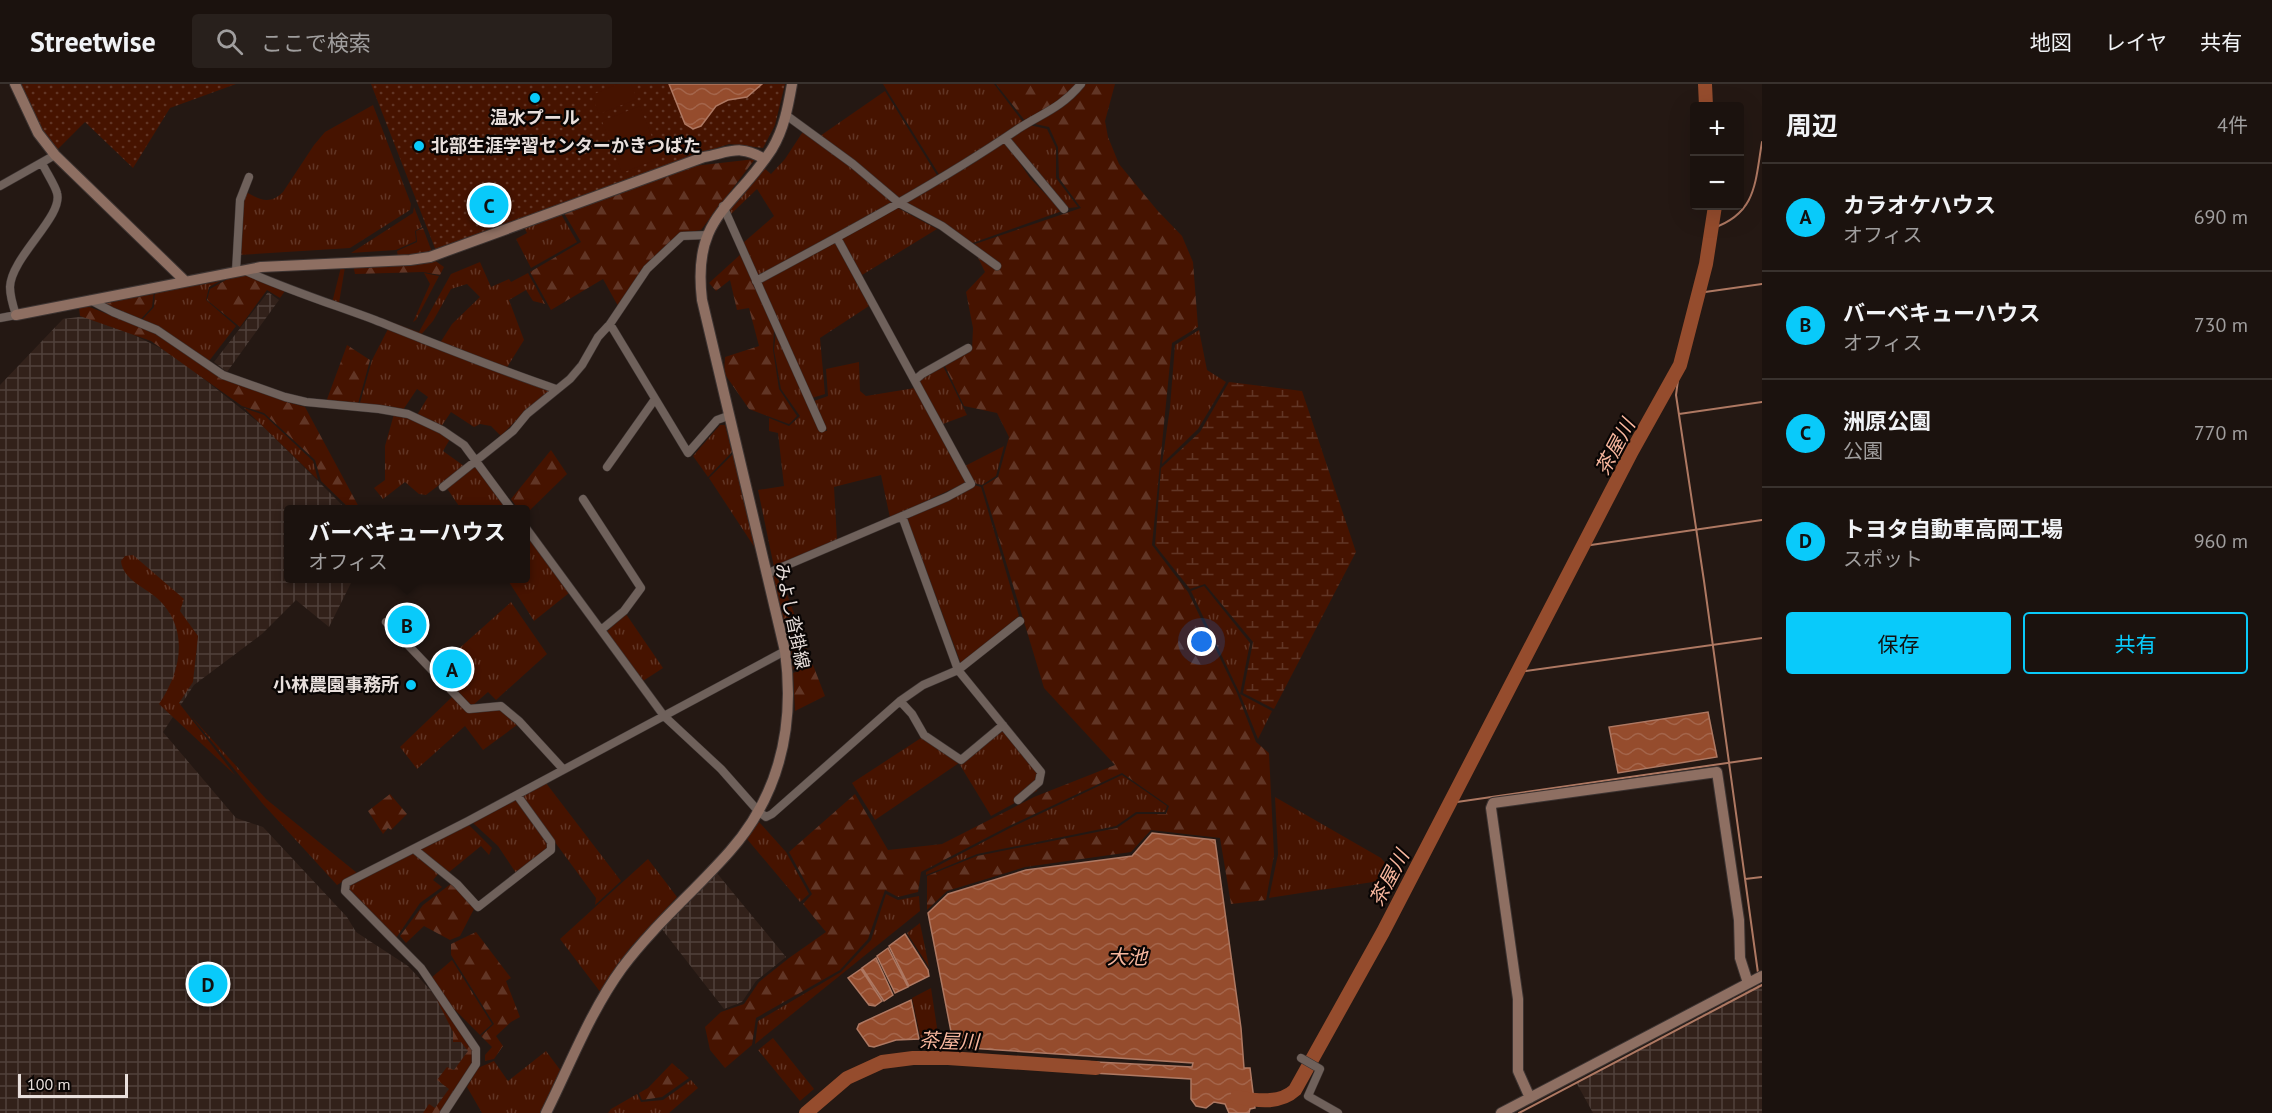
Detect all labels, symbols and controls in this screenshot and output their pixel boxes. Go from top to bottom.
search box [192,14,612,68]
text: Streetwise [30,23,156,60]
icon: search [213,25,246,58]
text: ここで検索 [261,29,371,57]
text: 地図 [2030,29,2072,56]
text: レイヤ [2105,29,2167,56]
text: 共有 [2200,29,2242,56]
marker: 温水プール [528,91,542,105]
map controls [1690,102,1744,210]
button: + [1690,102,1744,156]
place label: 温水プール [490,106,580,129]
text: 周辺 [1786,109,1838,142]
text: 4件 [2217,112,2248,138]
place label: 北部生涯学習センターかきつばた [431,134,701,157]
marker: 北部生涯学習センターかきつばた [412,139,426,153]
button: − [1690,156,1744,210]
pin: C [470,182,508,228]
text: カラオケハウス [1843,191,1996,219]
text: A [1799,204,1812,230]
text: 690 m [2194,204,2248,230]
text: オフィス [1843,222,1923,248]
text: バーベキューハウス [1843,299,2041,327]
text: B [1800,312,1811,338]
text: 730 m [2194,312,2248,338]
text: オフィス [1843,330,1923,356]
text: 洲原公園 [1843,407,1931,435]
water label: 茶屋川 [1589,413,1642,480]
text: C [1800,420,1811,446]
text: 770 m [2194,420,2248,446]
text: 公園 [1843,438,1883,464]
popup [284,505,530,583]
text: トヨタ自動車高岡工場 [1843,515,2063,543]
text: バーベキューハウス [308,518,506,546]
text: D [1799,528,1812,554]
text: 960 m [2194,528,2248,554]
text: スポット [1843,546,1923,572]
text: オフィス [308,549,388,575]
street label: みよし沓掛線 [770,561,815,671]
pin: B [388,602,426,648]
button: 保存 [1786,612,2011,674]
button: 共有 [2023,612,2248,674]
your location [1187,627,1216,656]
pin: A [432,646,472,692]
place label: 小林農園事務所 [273,673,399,696]
marker: 小林農園事務所 [404,678,418,692]
water label: 茶屋川 [1363,844,1416,911]
water label: 大池 [1107,944,1149,970]
pin: D [188,962,228,1006]
water label: 茶屋川 [919,1027,981,1055]
scale bar [18,1071,128,1098]
text: 100 m [27,1074,70,1094]

